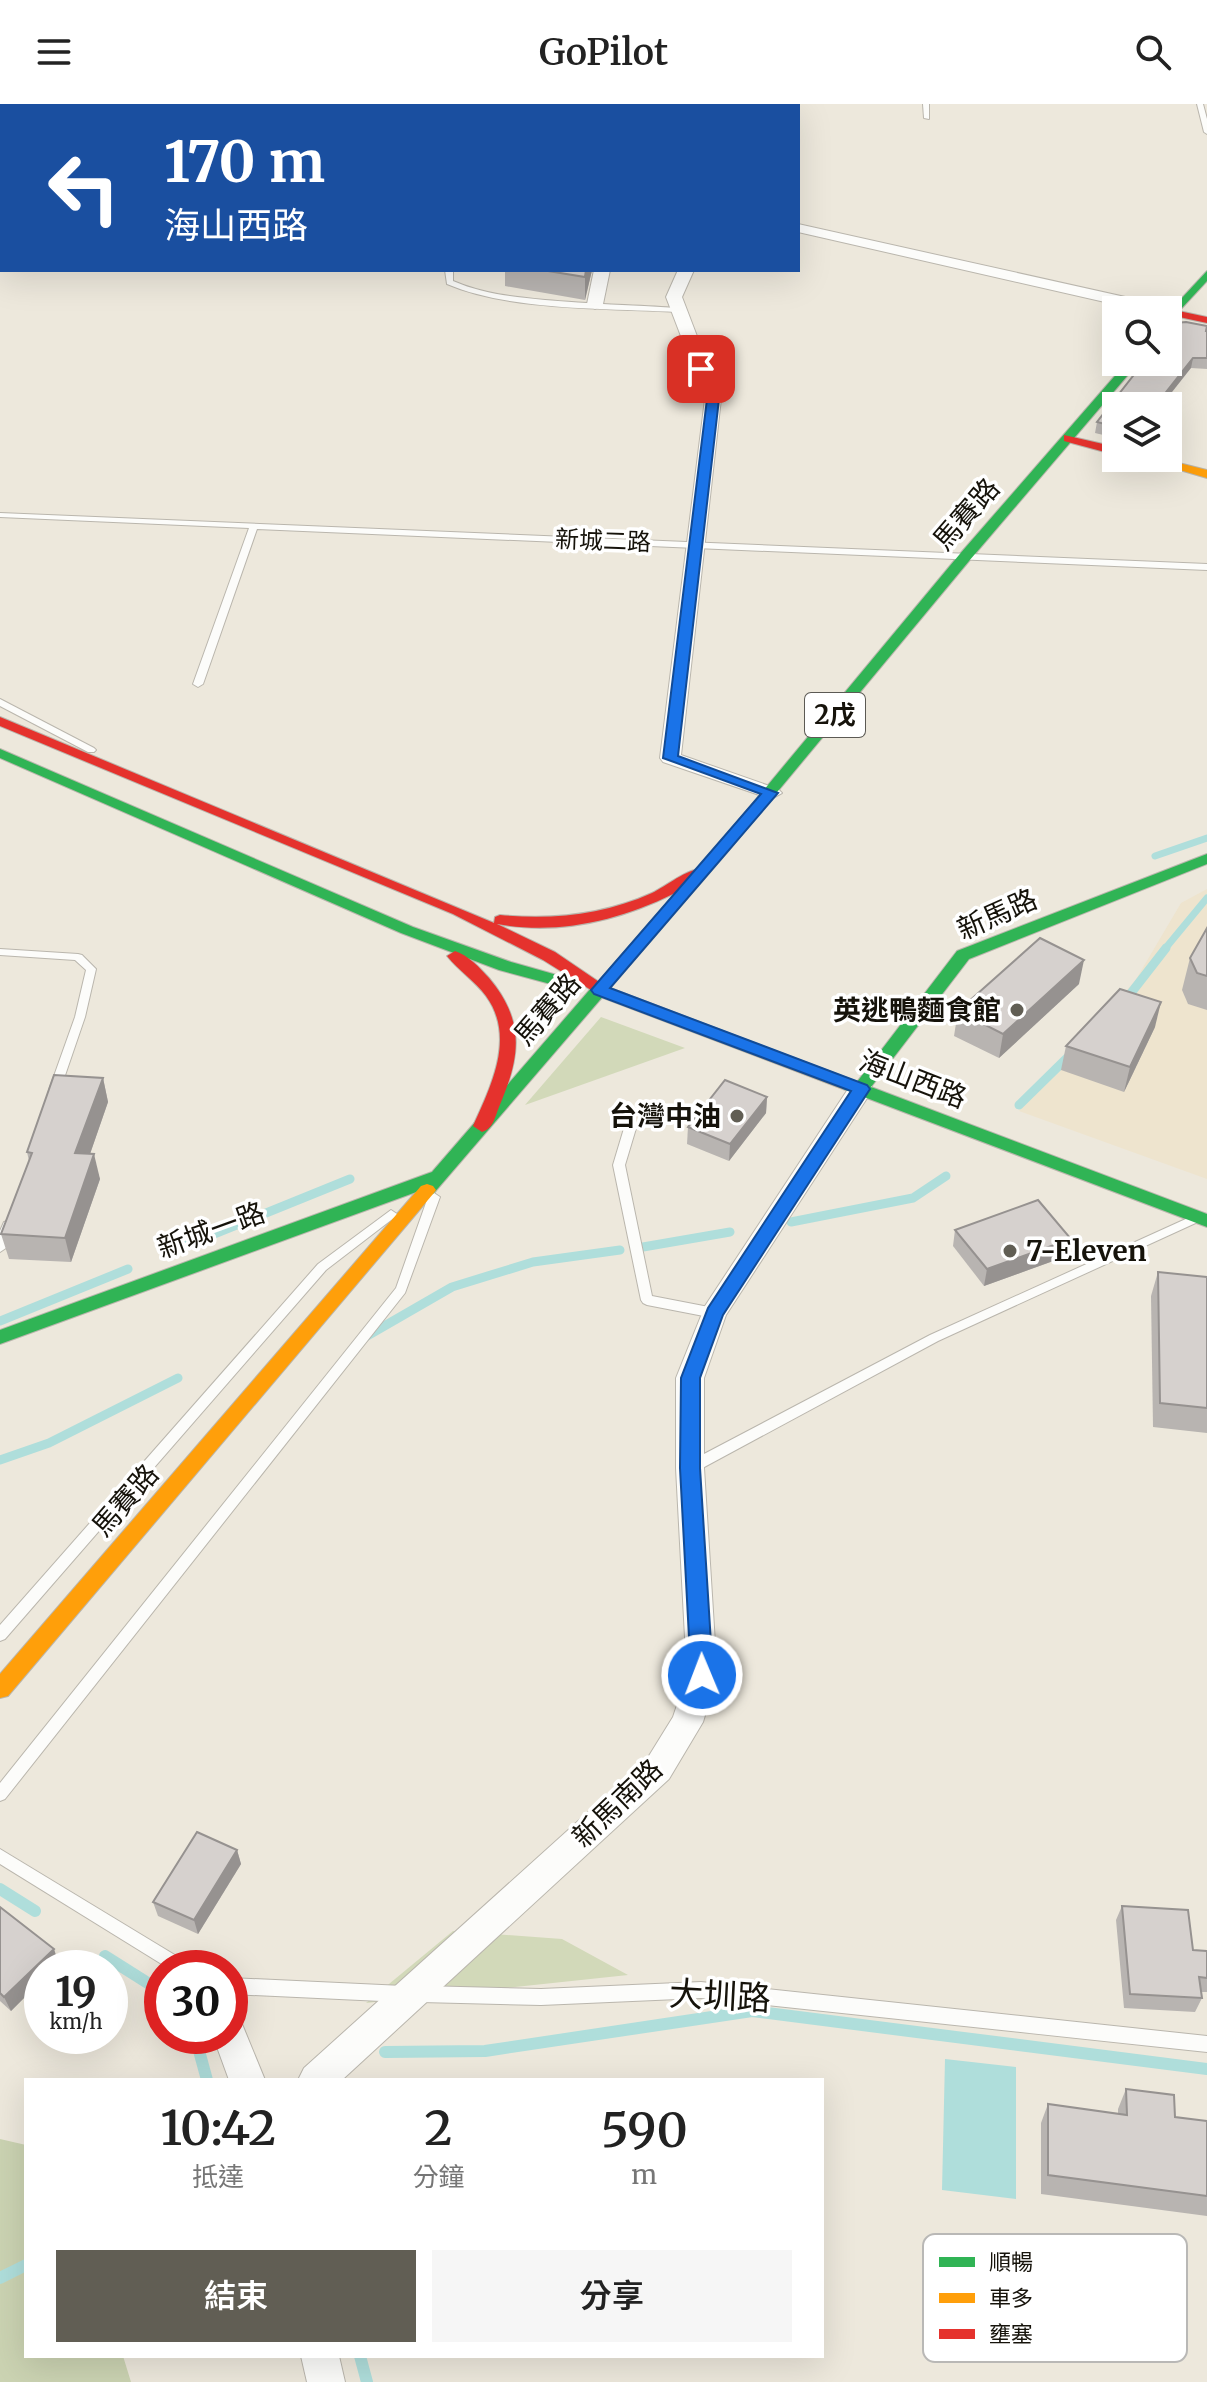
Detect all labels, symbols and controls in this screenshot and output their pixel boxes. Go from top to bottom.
icon: menu [32,30,76,74]
text: GoPilot [539,30,668,75]
icon: search [1131,30,1175,74]
text: 170 m [164,127,325,197]
icon: left [32,136,136,240]
text: 海山西路 [164,203,308,248]
map controls [1102,296,1182,472]
button: search [1102,296,1182,376]
pin [667,335,735,403]
icon: arrive [679,347,723,391]
button: layers [1102,392,1182,472]
street label: 馬賽路 [925,470,1007,558]
street label: 新城二路 [555,523,652,558]
road number: 2戊 [805,693,865,737]
street label: 新馬路 [951,880,1043,948]
street label: 馬賽路 [506,965,588,1053]
place label: 英逃鴨麵食館 [833,992,1001,1028]
marker: 英逃鴨麵食館 [1008,1001,1026,1019]
street label: 海山西路 [854,1042,972,1116]
place label: 台灣中油 [609,1098,721,1134]
marker: 台灣中油 [728,1107,746,1125]
street label: 新城一路 [152,1194,270,1266]
place label: 7-Eleven [1026,1233,1147,1269]
marker: 7-Eleven [1001,1242,1019,1260]
street label: 馬賽路 [84,1456,166,1544]
position arrow [660,1633,744,1717]
street label: 新馬南路 [564,1751,670,1855]
speed limit sign: 30 [144,1950,248,2054]
text: 19 [55,1967,97,2017]
street label: 大圳路 [668,1972,772,2020]
text: km/h [50,2009,102,2034]
text: 10:42 [160,2098,276,2158]
text: 2 [424,2098,453,2158]
text: 590 [601,2100,688,2160]
text: m [631,2158,657,2191]
text: 抵達 [192,2160,244,2193]
text: 分鐘 [413,2160,465,2193]
legend [923,2234,1187,2362]
text: 順暢 [989,2248,1033,2276]
button: 結束 [56,2250,416,2342]
button: 分享 [432,2250,792,2342]
text: 車多 [989,2284,1033,2312]
text: 壅塞 [989,2320,1033,2348]

